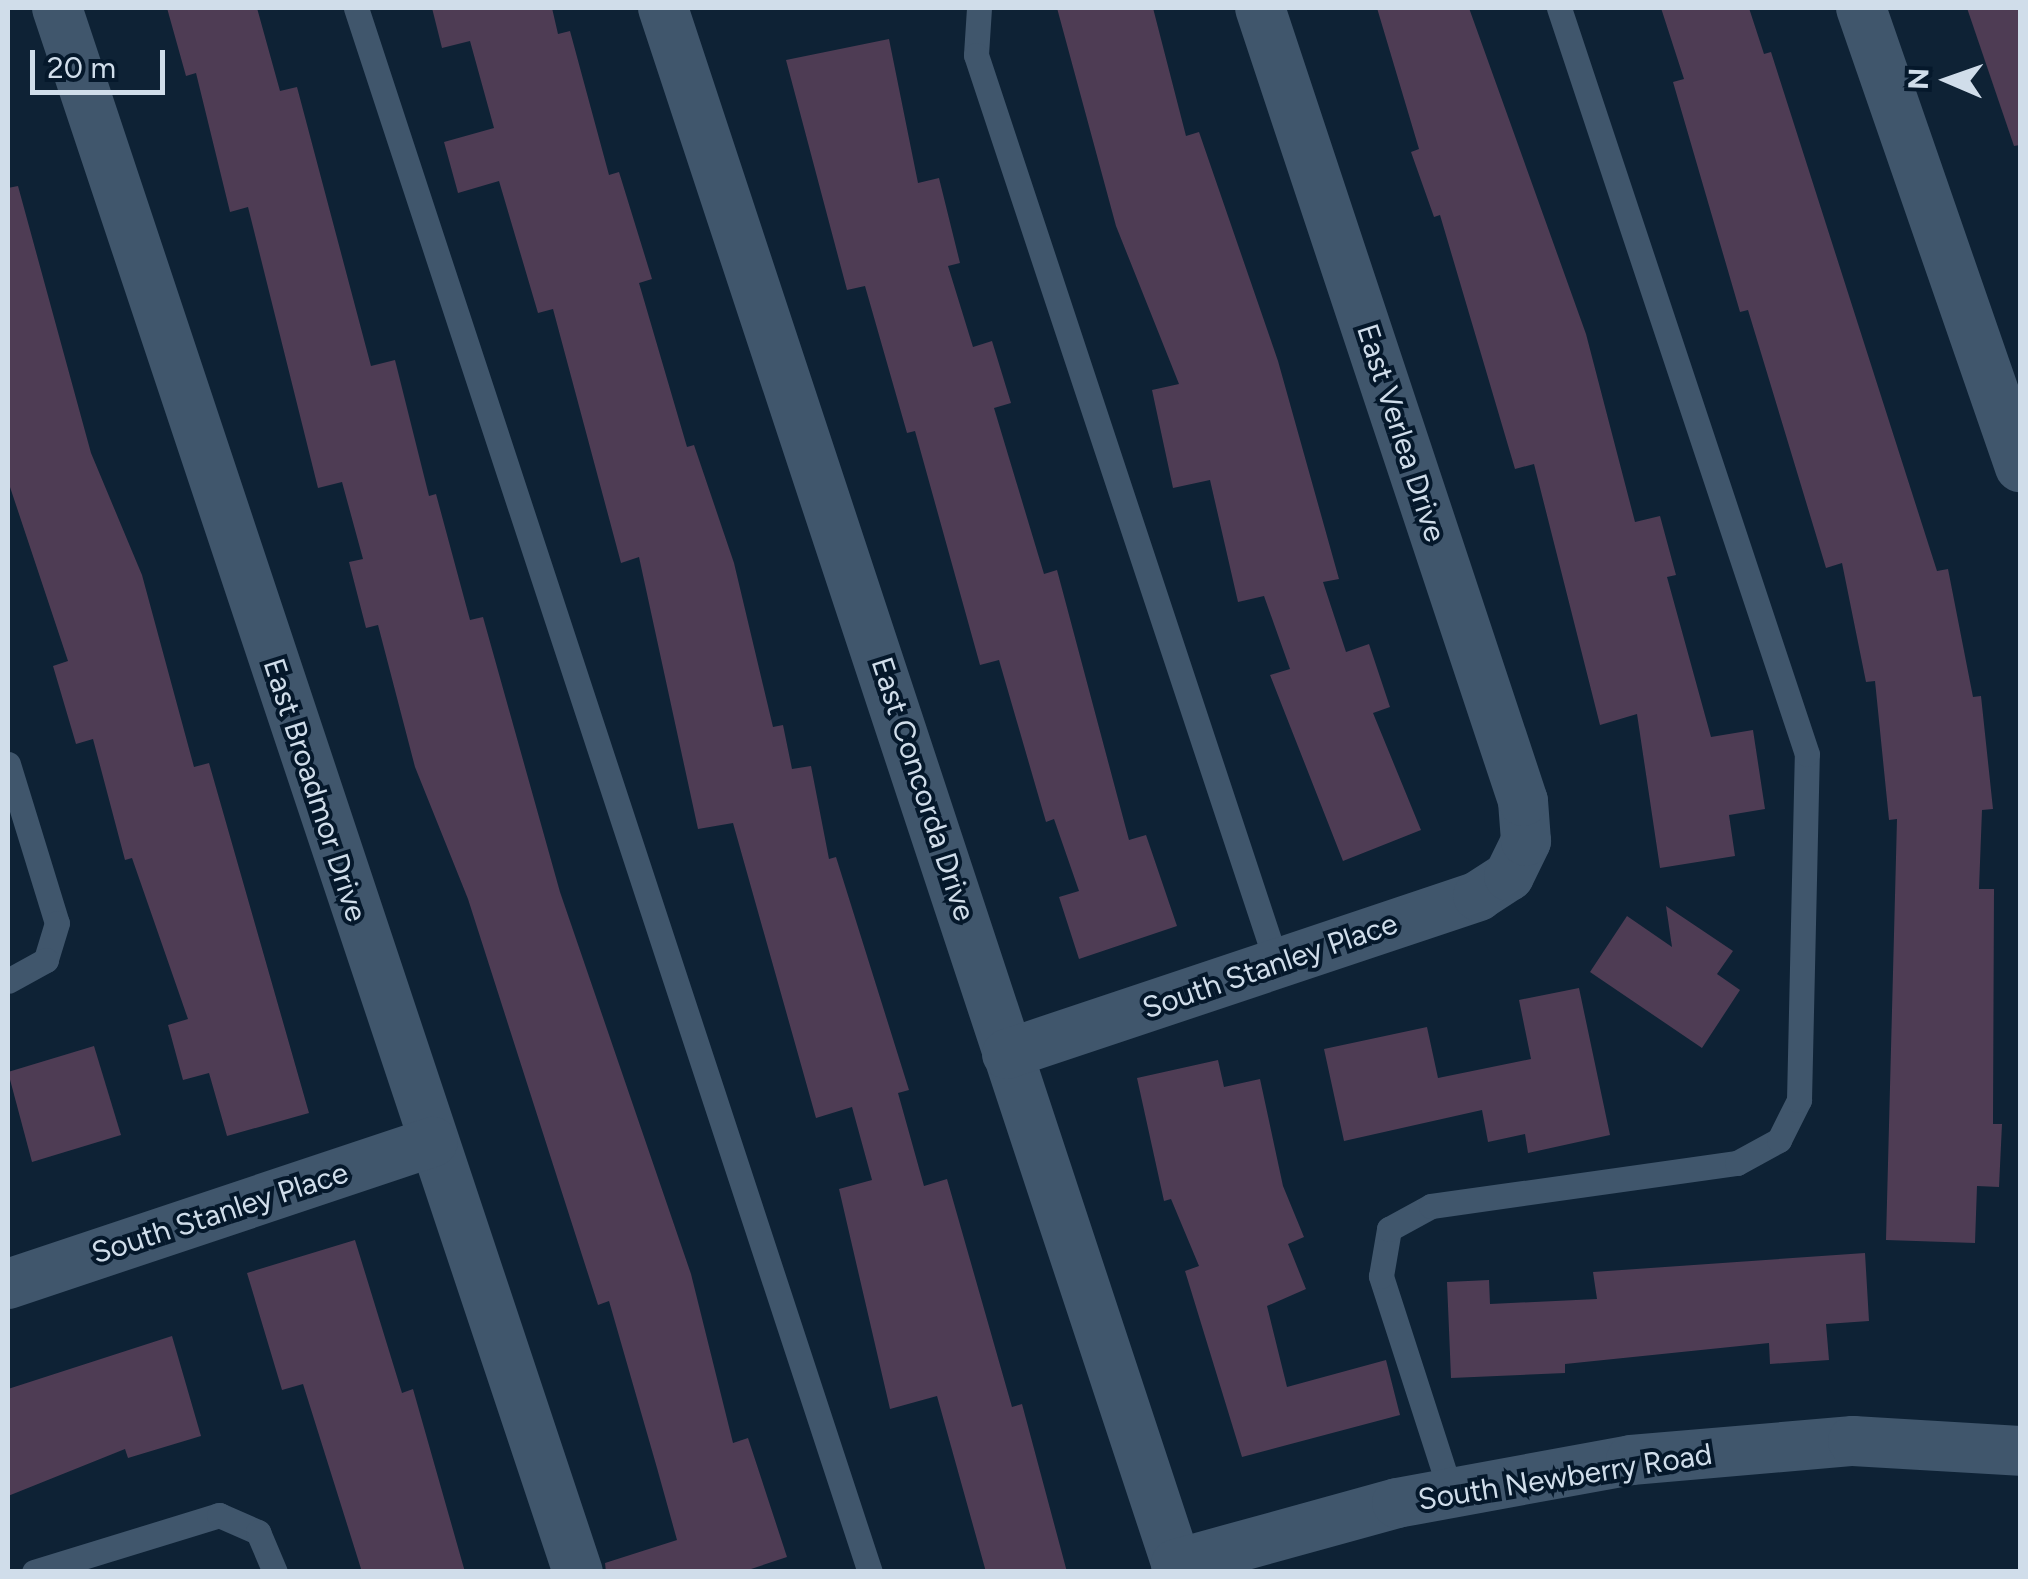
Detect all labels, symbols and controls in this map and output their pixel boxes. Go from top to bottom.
scale bar [35,30,170,92]
north arrow [1898,30,1998,130]
text: 20 m [47,49,116,86]
text: N [1901,68,1935,90]
street label: East Verlea Drive [1349,320,1453,546]
street label: East Concorda Drive [863,653,983,925]
street label: East Broadmor Drive [255,654,375,926]
street label: South Stanley Place [1138,905,1402,1027]
street label: South Stanley Place [87,1155,353,1271]
street label: South Newberry Road [1415,1436,1715,1518]

